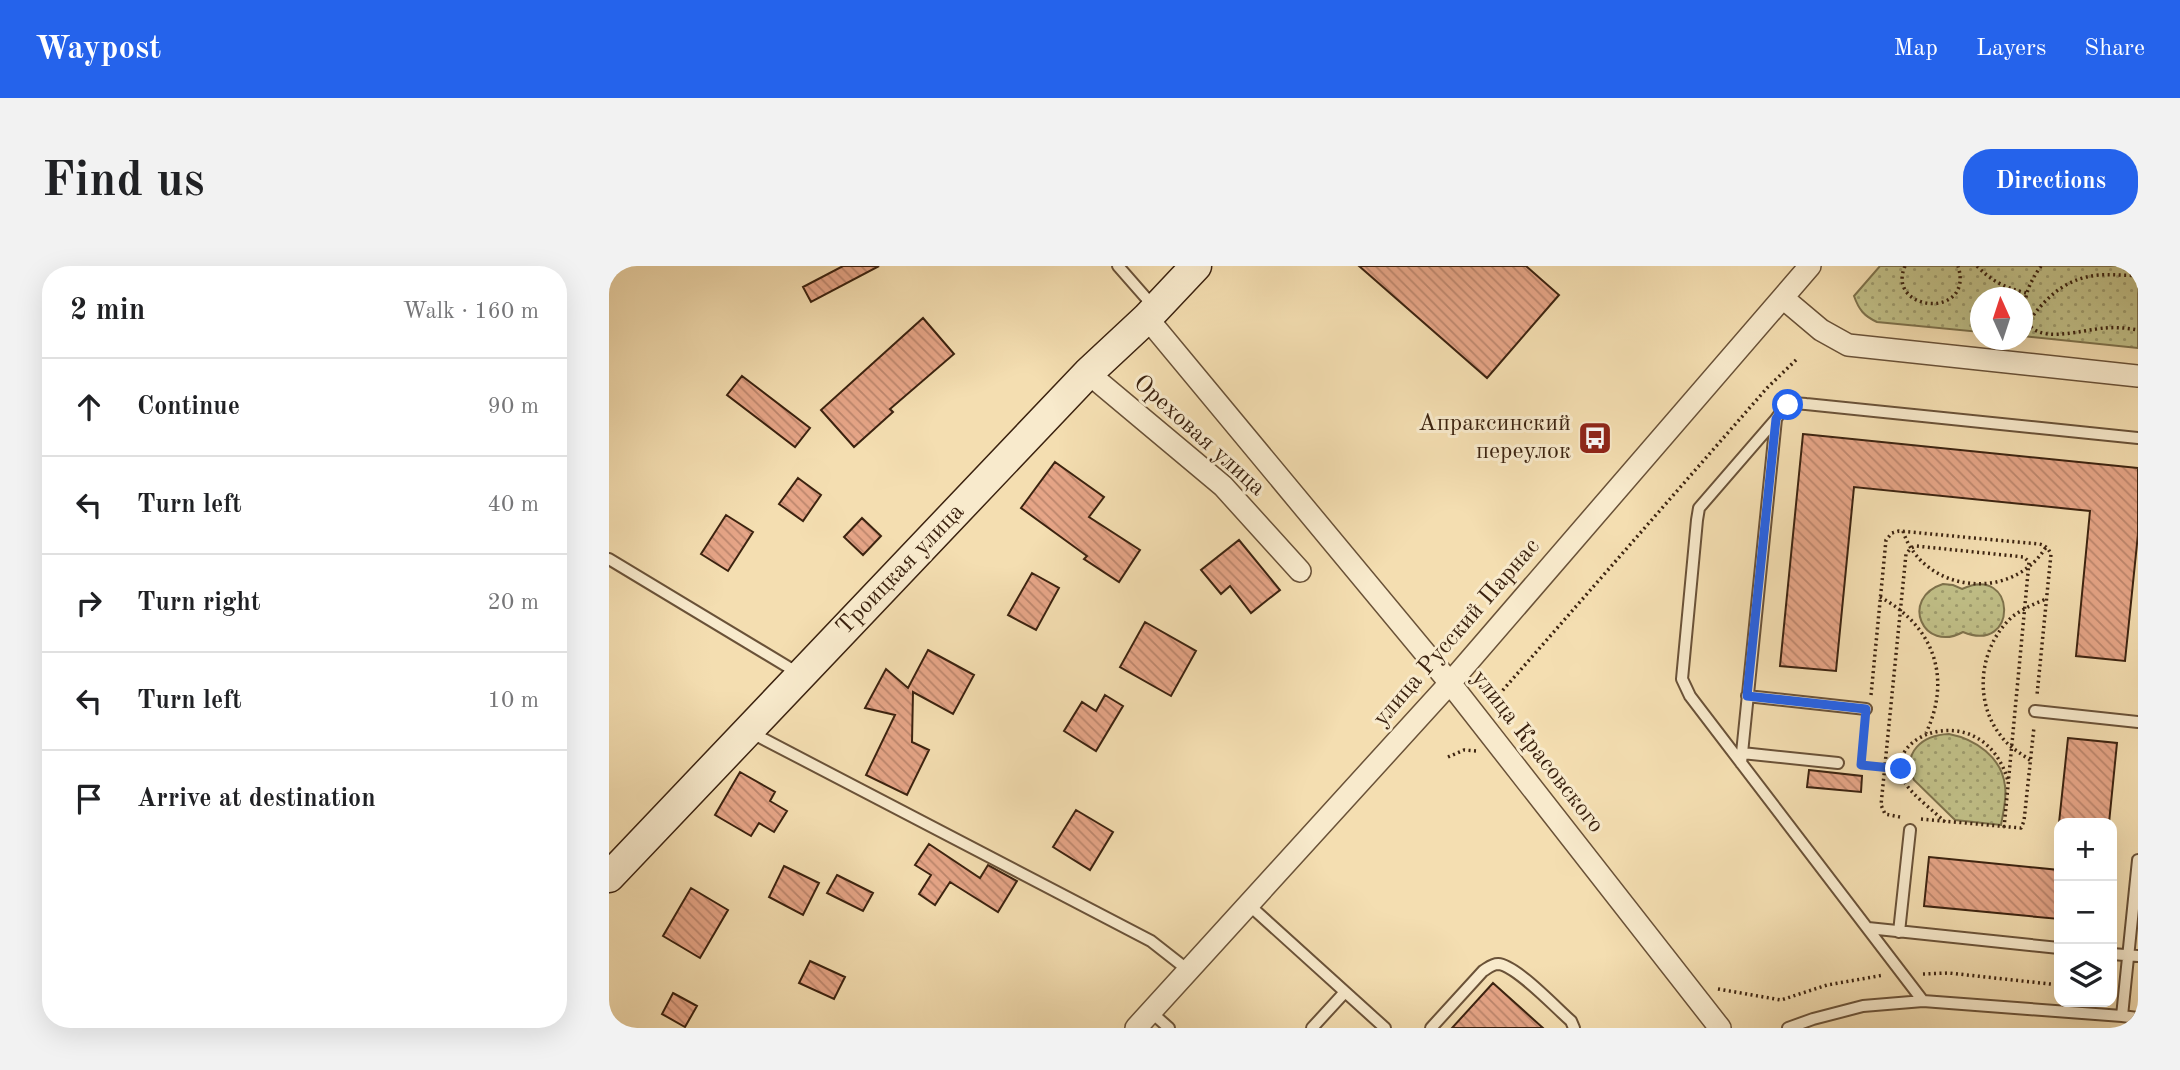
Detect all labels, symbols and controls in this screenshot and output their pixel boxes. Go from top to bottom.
text: Waypost [35,33,161,66]
text: Map [1894,37,1938,61]
text: Layers [1976,37,2046,61]
text: Share [2084,37,2145,61]
button: Directions [1963,149,2138,215]
text: Find us [42,158,205,207]
north arrow [1970,287,2033,350]
text: 2 min [70,296,145,326]
text: Walk · 160 m [403,300,539,323]
street label: Ореховая улица [1129,371,1270,501]
icon: ahead [70,388,108,426]
route start [1772,389,1803,420]
text: Continue [137,394,240,420]
text: 90 m [488,395,539,418]
place label: Апраксинский переулок [1418,412,1571,464]
bus stop icon: Апраксинский переулок [1576,419,1614,457]
icon: left [70,486,108,524]
text: Turn left [137,492,242,518]
text: 40 m [488,493,539,516]
street label: Троицкая улица [833,500,969,640]
street label: улица Русский Парнас [1369,534,1545,732]
icon: right [70,584,108,622]
text: Turn right [137,590,260,616]
text: 20 m [488,591,539,614]
street label: улица Красовского [1466,666,1608,838]
icon: left [70,682,108,720]
text: Turn left [137,688,242,714]
text: 10 m [488,689,539,712]
route end [1885,753,1916,784]
icon: arrive [70,780,108,818]
text: Arrive at destination [137,786,376,812]
map controls [2054,818,2117,1007]
button: + [2054,818,2117,881]
button: − [2054,881,2117,944]
button: layers [2054,944,2117,1007]

